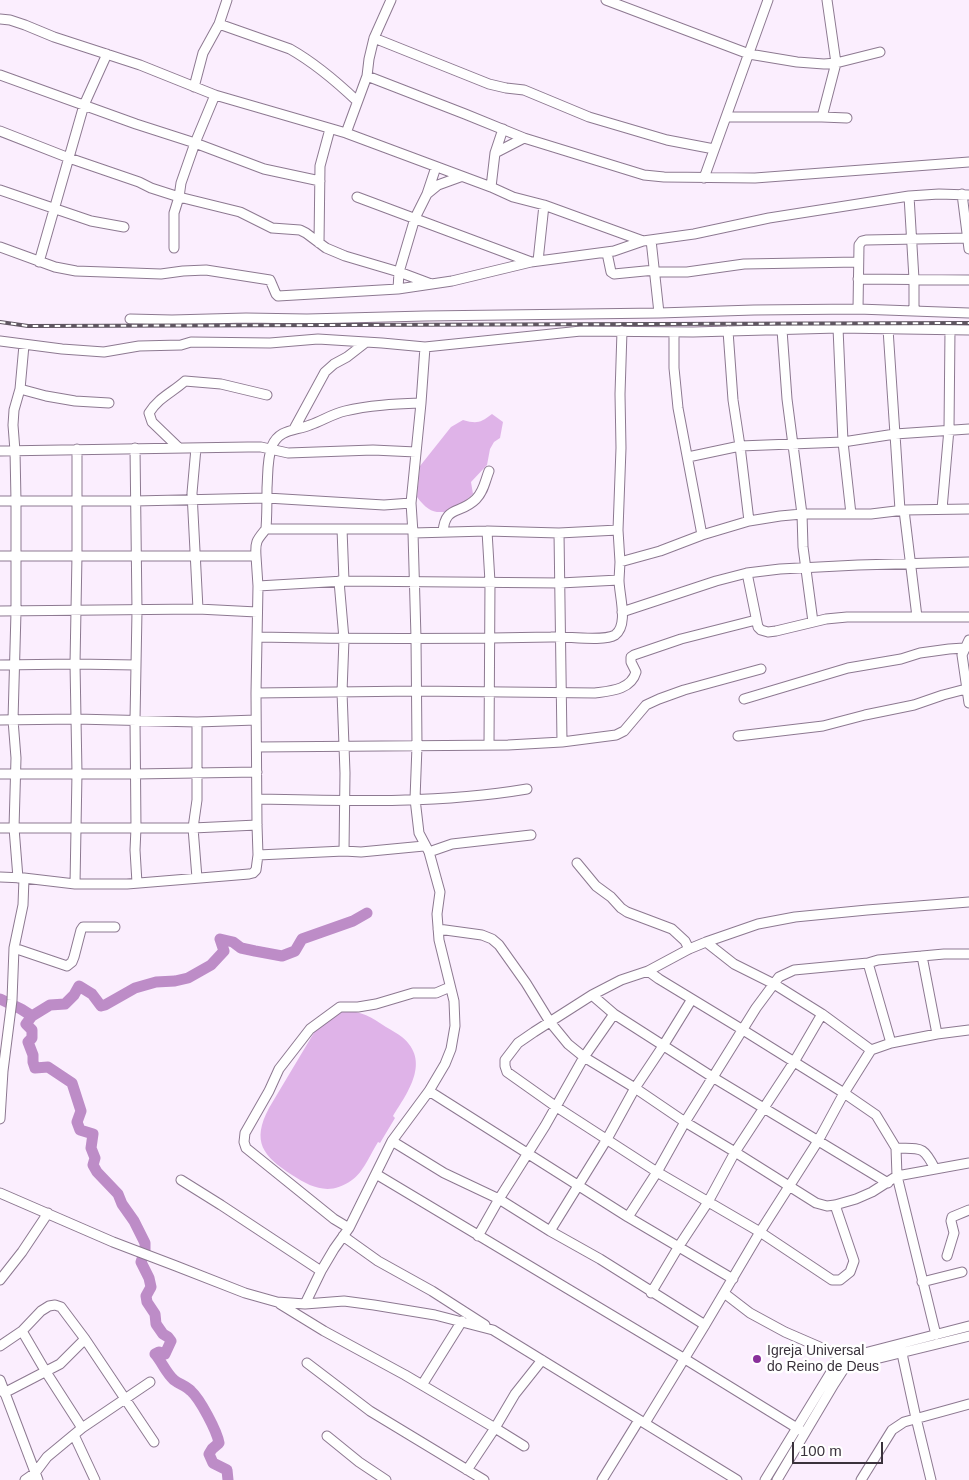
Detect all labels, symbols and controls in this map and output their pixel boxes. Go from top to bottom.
place label: Igreja Universal do Reino de Deus [767,1343,879,1375]
marker: Igreja Universal do Reino de Deus [751,1353,763,1365]
scale bar [794,1432,885,1464]
text: 100 m [800,1442,842,1459]

